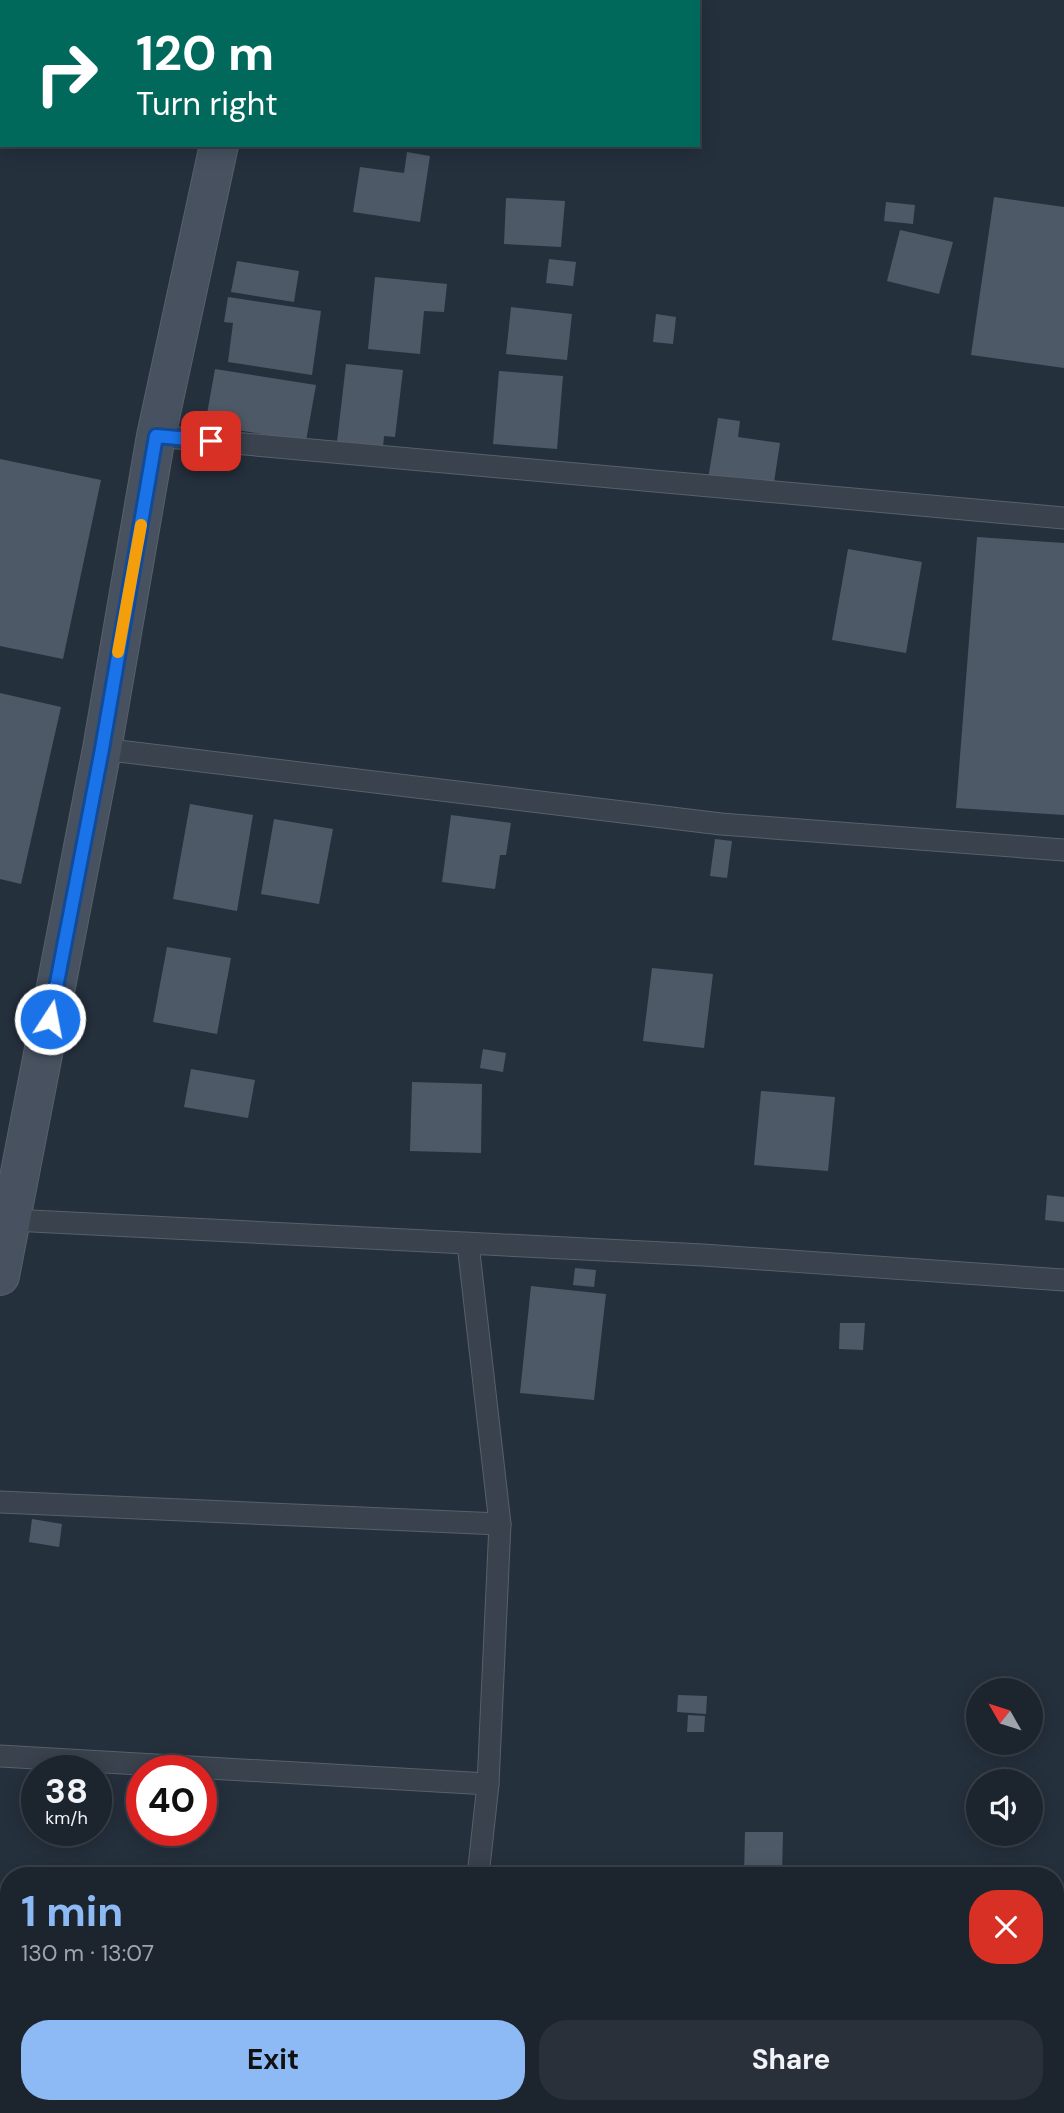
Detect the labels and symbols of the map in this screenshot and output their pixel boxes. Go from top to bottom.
pin [181,411,241,471]
position arrow [13,982,87,1056]
north arrow [966,1678,1043,1755]
speed limit sign: 40 [126,1755,217,1846]

